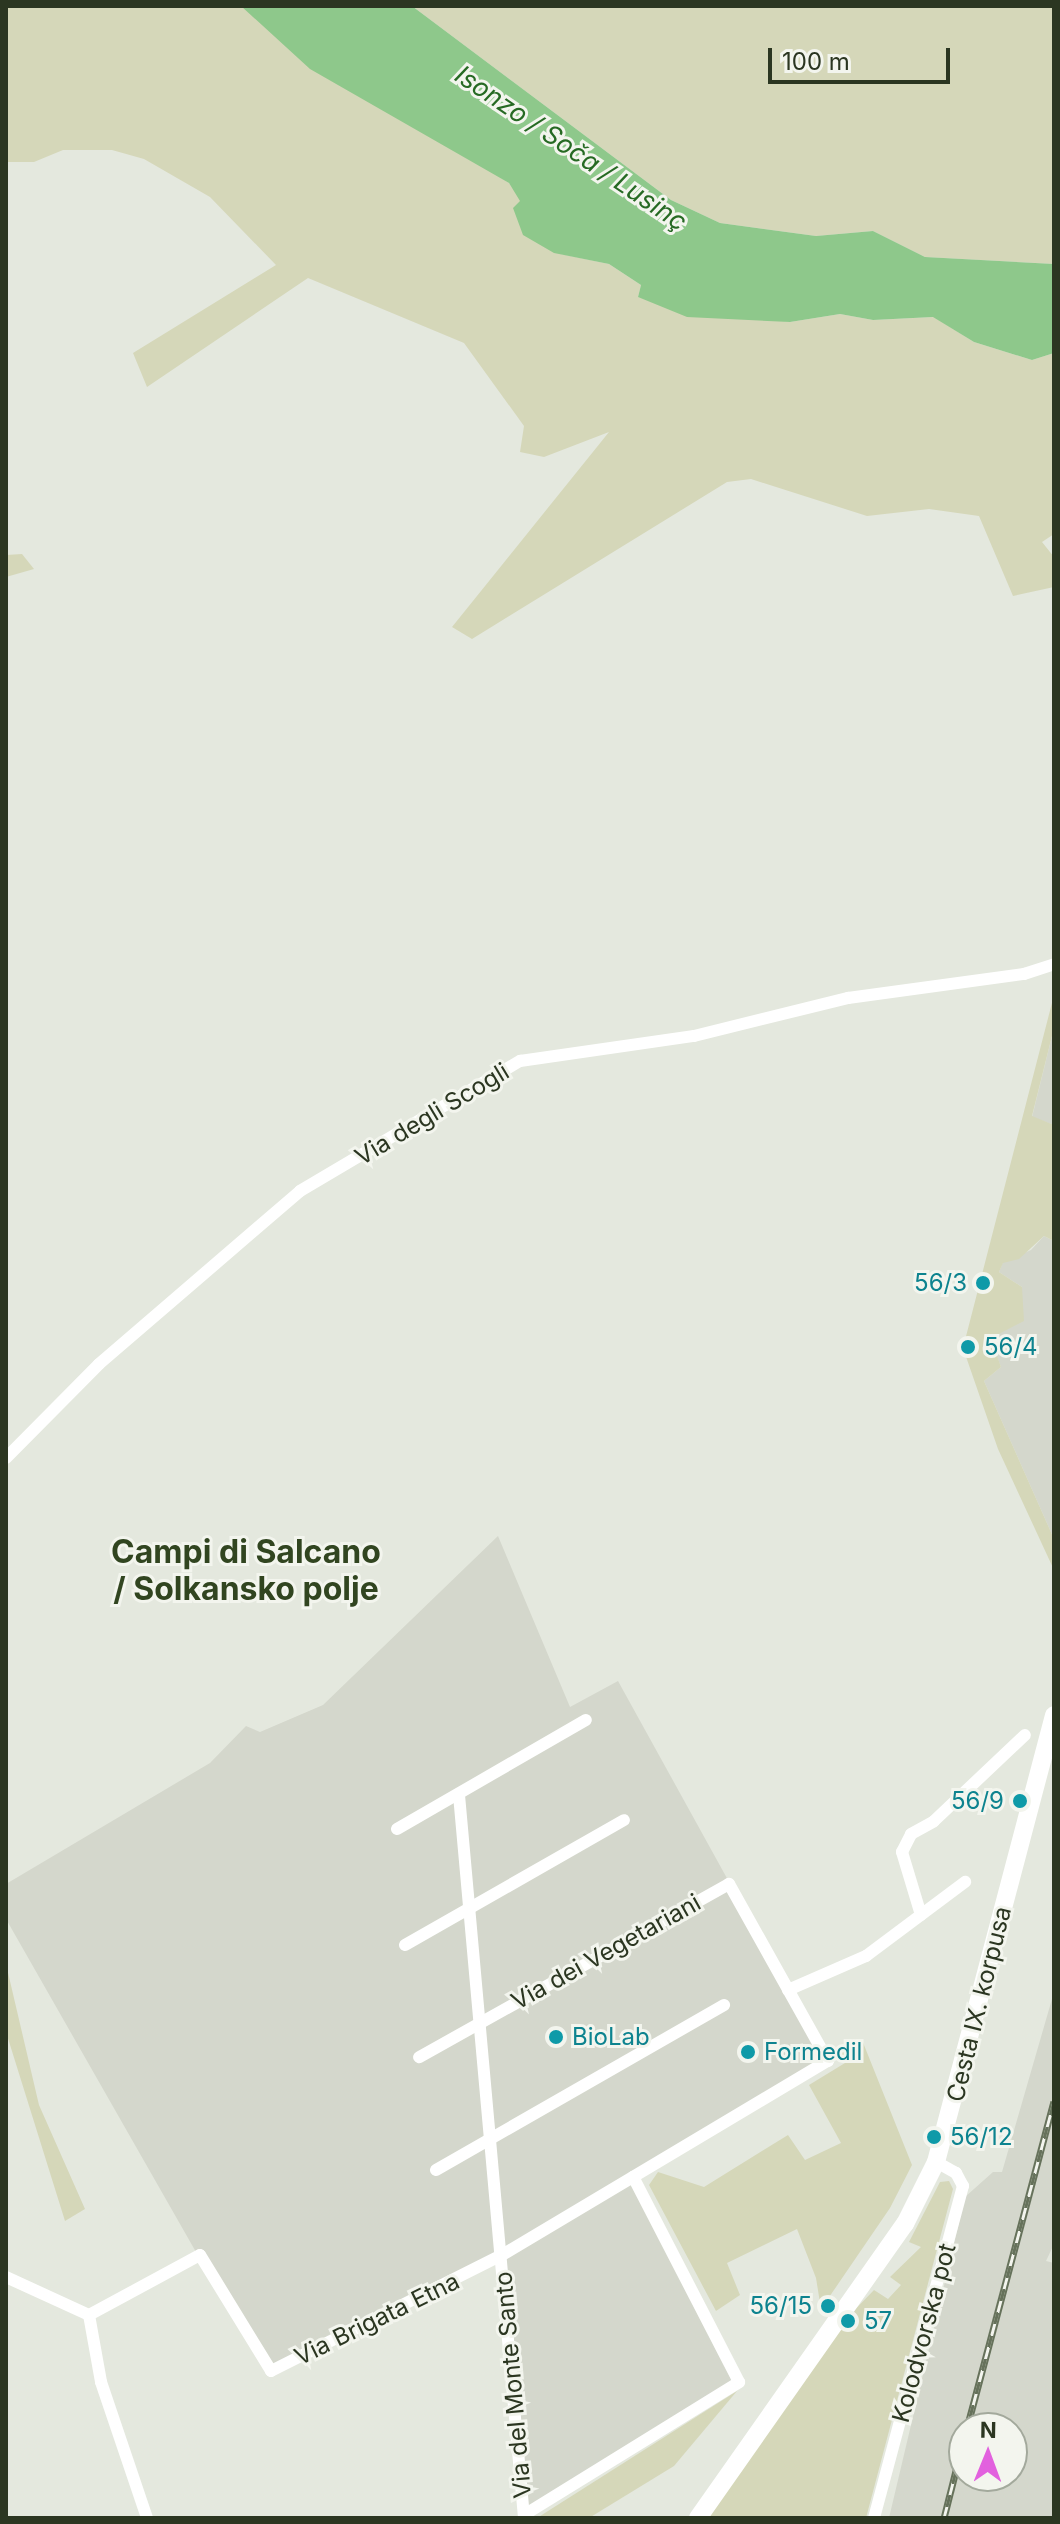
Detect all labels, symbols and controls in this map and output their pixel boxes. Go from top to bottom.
scale bar [772,32,954,82]
text: 100 m [782,47,850,76]
water label: Isonzo / Soča / Lusinç [449,59,693,237]
street label: Via degli Scogli [350,1057,514,1171]
place label: 56/3 [914,1269,967,1297]
marker: 56/3 [974,1274,992,1292]
place label: 56/4 [984,1333,1038,1361]
marker: 56/4 [959,1338,977,1356]
district label: Campi di Salcano / Solkansko polje [111,1534,381,1609]
place label: 56/9 [951,1787,1004,1815]
marker: 56/9 [1011,1792,1029,1810]
street label: Via dei Vegetariani [506,1888,706,2016]
street label: Cesta IX. korpusa [941,1903,1017,2105]
place label: BioLab [572,2023,650,2051]
marker: BioLab [547,2028,565,2046]
place label: Formedil [764,2038,862,2066]
marker: Formedil [739,2043,757,2061]
place label: 56/12 [950,2123,1013,2151]
marker: 56/12 [925,2128,943,2146]
street label: Kolodvorska pot [886,2240,962,2426]
street label: Via Brigata Etna [290,2267,464,2371]
street label: Via del Monte Santo [489,2270,537,2500]
place label: 56/15 [750,2292,812,2320]
marker: 56/15 [819,2297,837,2315]
place label: 57 [864,2307,892,2335]
marker: 57 [839,2312,857,2330]
north arrow [948,2412,1028,2492]
text: N [980,2417,997,2443]

